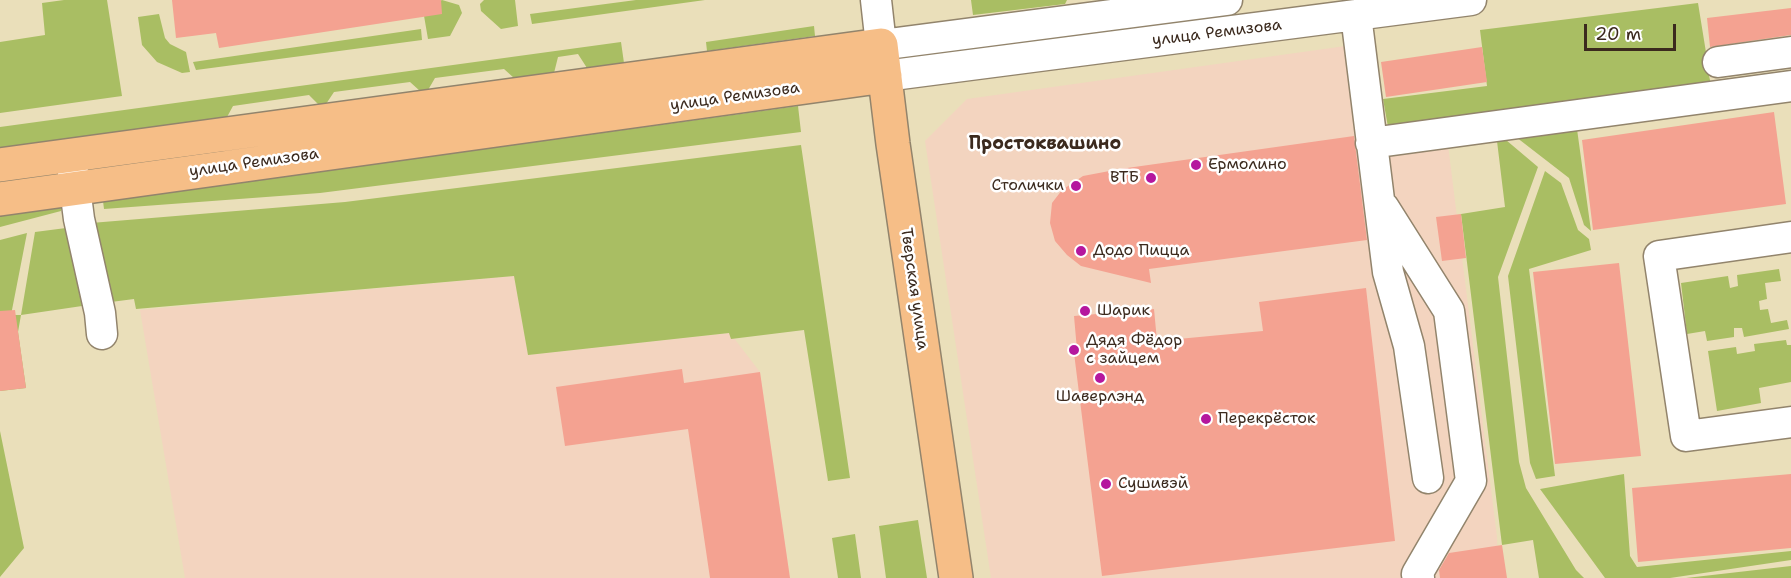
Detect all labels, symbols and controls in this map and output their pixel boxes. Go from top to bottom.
scale bar [1587,12,1678,50]
street label: улица Ремизова [1151,16,1283,50]
text: 20 m [1595,22,1641,46]
street label: улица Ремизова [669,78,801,116]
district label: Простоквашино [969,133,1121,155]
street label: улица Ремизова [188,144,320,182]
place label: Ермолино [1208,155,1287,175]
marker: Ермолино [1189,158,1203,172]
place label: ВТБ [1110,168,1139,188]
marker: ВТБ [1144,171,1158,185]
place label: Столички [992,176,1064,196]
marker: Столички [1069,179,1083,193]
street label: Тверская улица [896,227,932,351]
place label: Додо Пицца [1093,241,1189,261]
marker: Додо Пицца [1074,244,1088,258]
place label: Шарик [1097,301,1150,321]
marker: Шарик [1078,304,1092,318]
place label: Дядя Фёдор с зайцем [1086,331,1182,369]
marker: Дядя Фёдор с зайцем [1067,343,1081,357]
marker: Шаверлэнд [1093,371,1107,385]
place label: Шаверлэнд [1056,387,1144,407]
place label: Перекрёсток [1218,409,1316,429]
marker: Перекрёсток [1199,412,1213,426]
place label: Сушивэй [1118,474,1188,494]
marker: Сушивэй [1099,477,1113,491]

